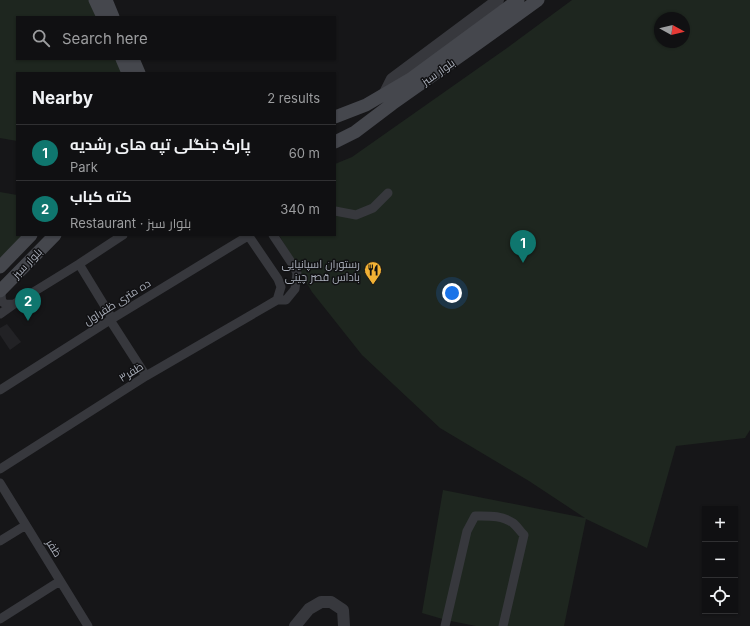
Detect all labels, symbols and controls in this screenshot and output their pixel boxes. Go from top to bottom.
north arrow [654,12,690,48]
search box [16,16,336,60]
icon: search [30,27,52,49]
text: Search here [62,29,148,48]
street label: بلوار سبز [418,56,457,89]
text: Nearby [32,88,93,108]
text: 2 results [267,90,320,106]
text: پارک جنگلی تپه های رشدیه [70,135,251,154]
text: 1 [42,145,48,161]
text: 60 m [289,145,320,161]
text: Park [70,159,98,175]
text: کته کباب [70,187,132,206]
text: 2 [41,201,49,217]
text: 340 m [280,201,320,217]
text: Restaurant · بلوار سبز [70,215,191,231]
pin: 1 [510,230,536,263]
street label: بلوار سبز [8,245,45,282]
place label: رستوران اسپانیایی باداس قصر چینی [282,257,360,284]
restaurant icon: رستوران اسپانیایی باداس قصر چینی [363,260,383,285]
street label: ده متری ظفراول [81,276,153,328]
your location [442,283,462,303]
pin: 2 [15,288,41,321]
street label: ظفر۳ [116,359,146,385]
map controls [702,506,738,614]
button: + [702,506,738,542]
street label: ظفر [43,536,65,560]
button: − [702,542,738,578]
button: locate [702,578,738,614]

